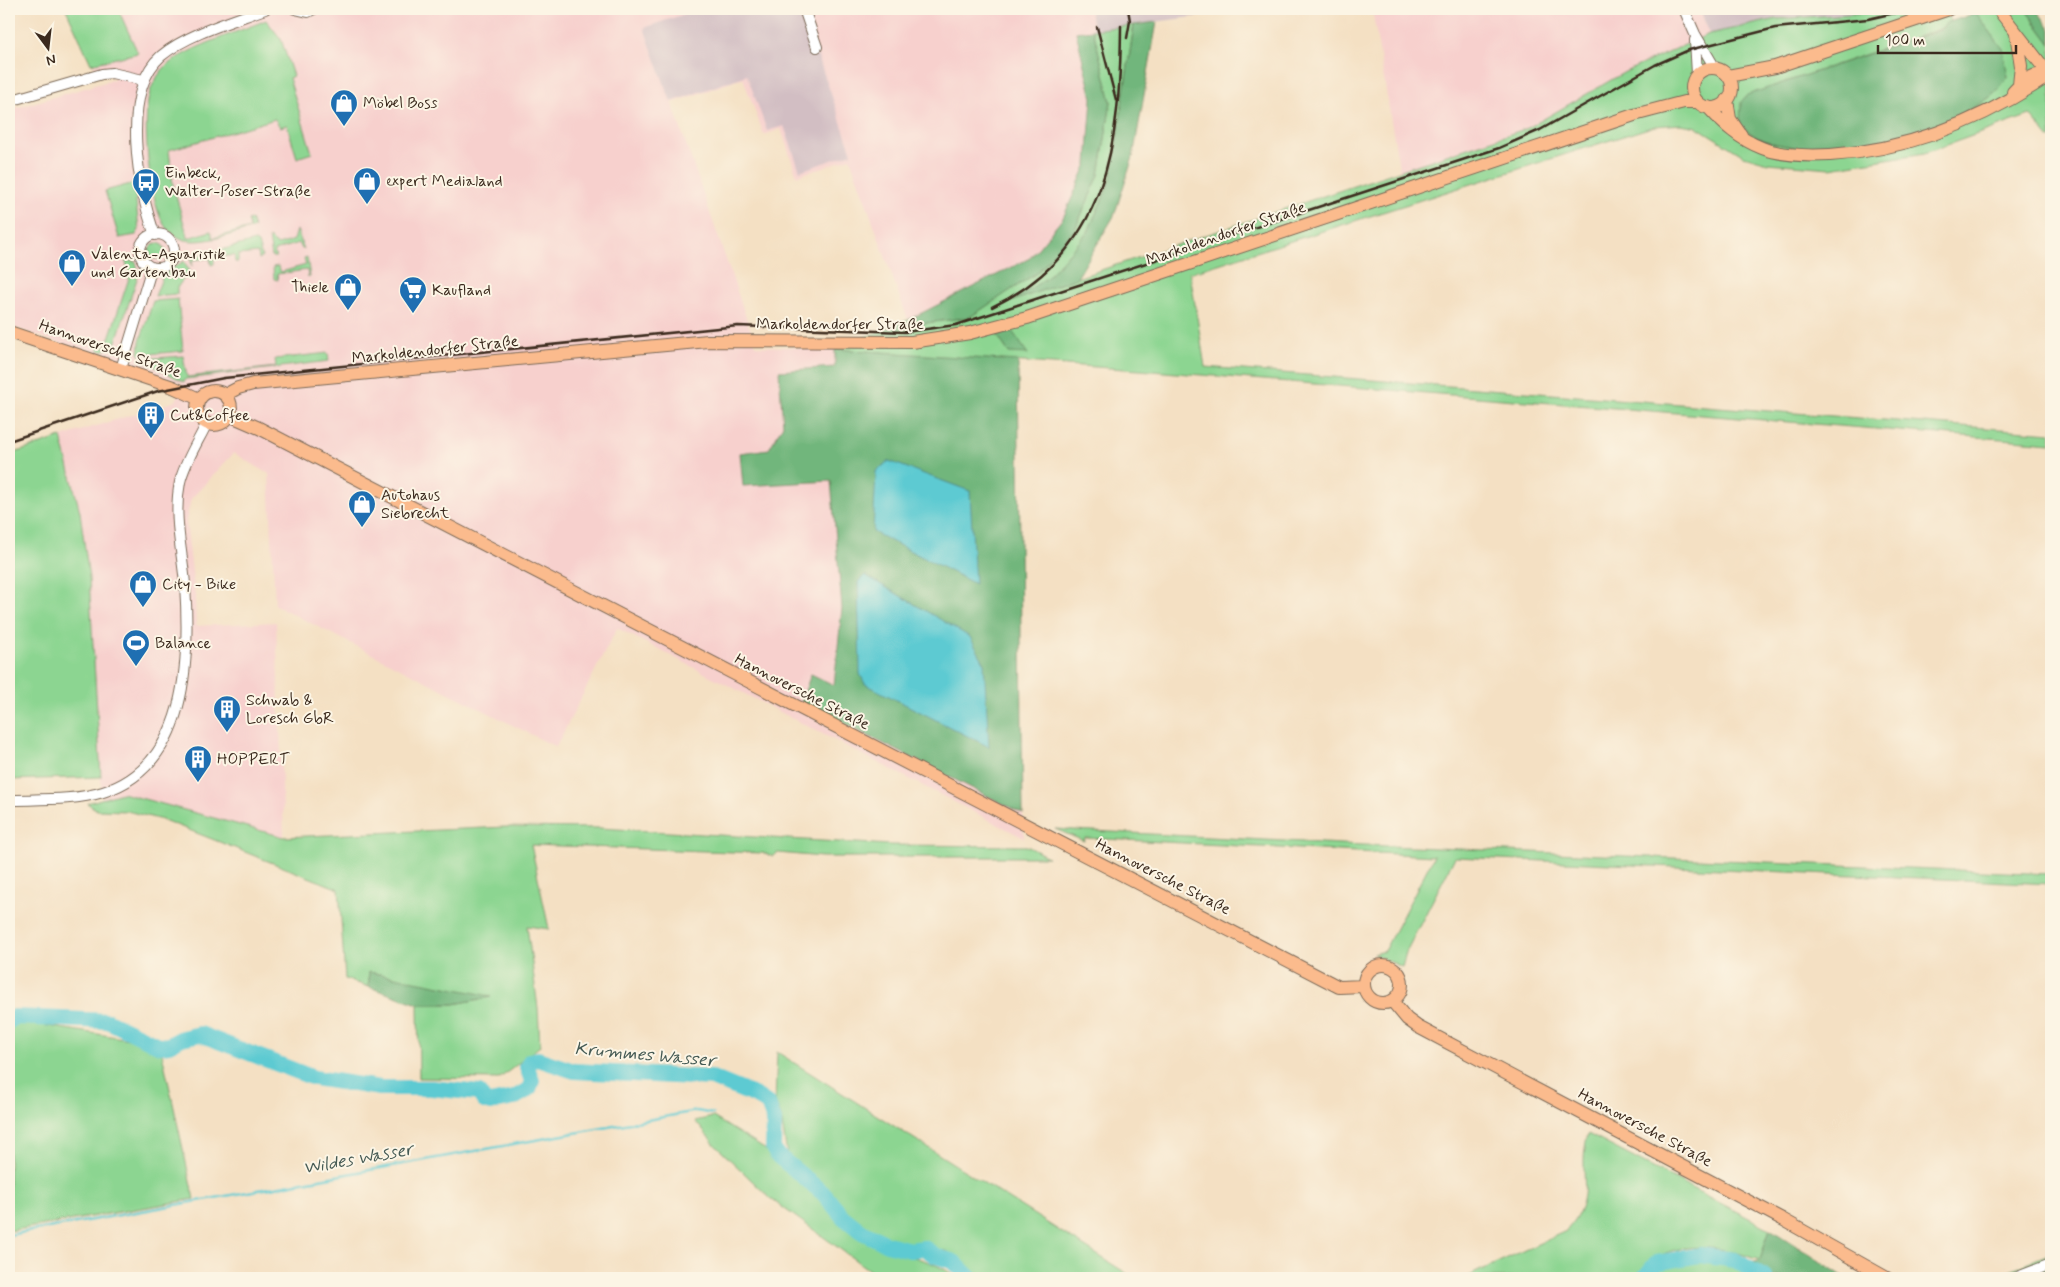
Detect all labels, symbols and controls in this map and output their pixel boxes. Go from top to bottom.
north arrow [22,22,72,72]
scale bar [1878,22,2015,54]
text: 100 m [1885,31,1925,51]
text: N [44,50,58,69]
shop icon: Möbel Boss [329,88,359,127]
place label: Möbel Boss [363,93,438,114]
place label: Einbeck, Walter-Poser-Straße [165,163,311,202]
shop icon: expert Medialand [352,166,382,205]
bus stop icon: Einbeck, Walter-Poser-Straße [131,167,161,206]
place label: expert Medialand [386,171,503,192]
street label: Markoldendorfer Straße [1143,197,1309,271]
place label: Valenta-Aquaristik und Gartenbau [91,244,225,283]
shop icon: Valenta-Aquaristik und Gartenbau [57,248,87,287]
shop icon: Thiele [333,272,363,311]
supermarket icon: Kaufland [398,275,428,314]
place label: Thiele [291,277,329,298]
place label: Kaufland [432,280,491,301]
street label: Markoldendorfer Straße [756,314,924,335]
street label: Hannoversche Straße [36,315,184,383]
street label: Markoldendorfer Straße [351,331,520,369]
building icon: Cut&Coffee [136,400,166,439]
place label: Cut&Coffee [170,405,250,426]
place label: Autohaus Siebrecht [381,485,450,524]
shop icon: Autohaus Siebrecht [347,489,377,528]
shop icon: City - Bike [128,569,158,608]
place label: City - Bike [162,574,236,595]
sports icon: Balance [121,628,151,667]
place label: Balance [155,633,212,654]
street label: Hannoversche Straße [731,649,873,735]
place label: Schwab & Loresch GbR [246,690,334,729]
building icon: Schwab & Loresch GbR [212,694,242,733]
building icon: HOPPERT [183,744,213,783]
place label: HOPPERT [217,749,291,770]
street label: Hannoversche Straße [1092,834,1234,920]
water label: Krummes Wasser [574,1037,719,1073]
street label: Hannoversche Straße [1574,1084,1716,1172]
water label: Wildes Wasser [301,1137,417,1180]

